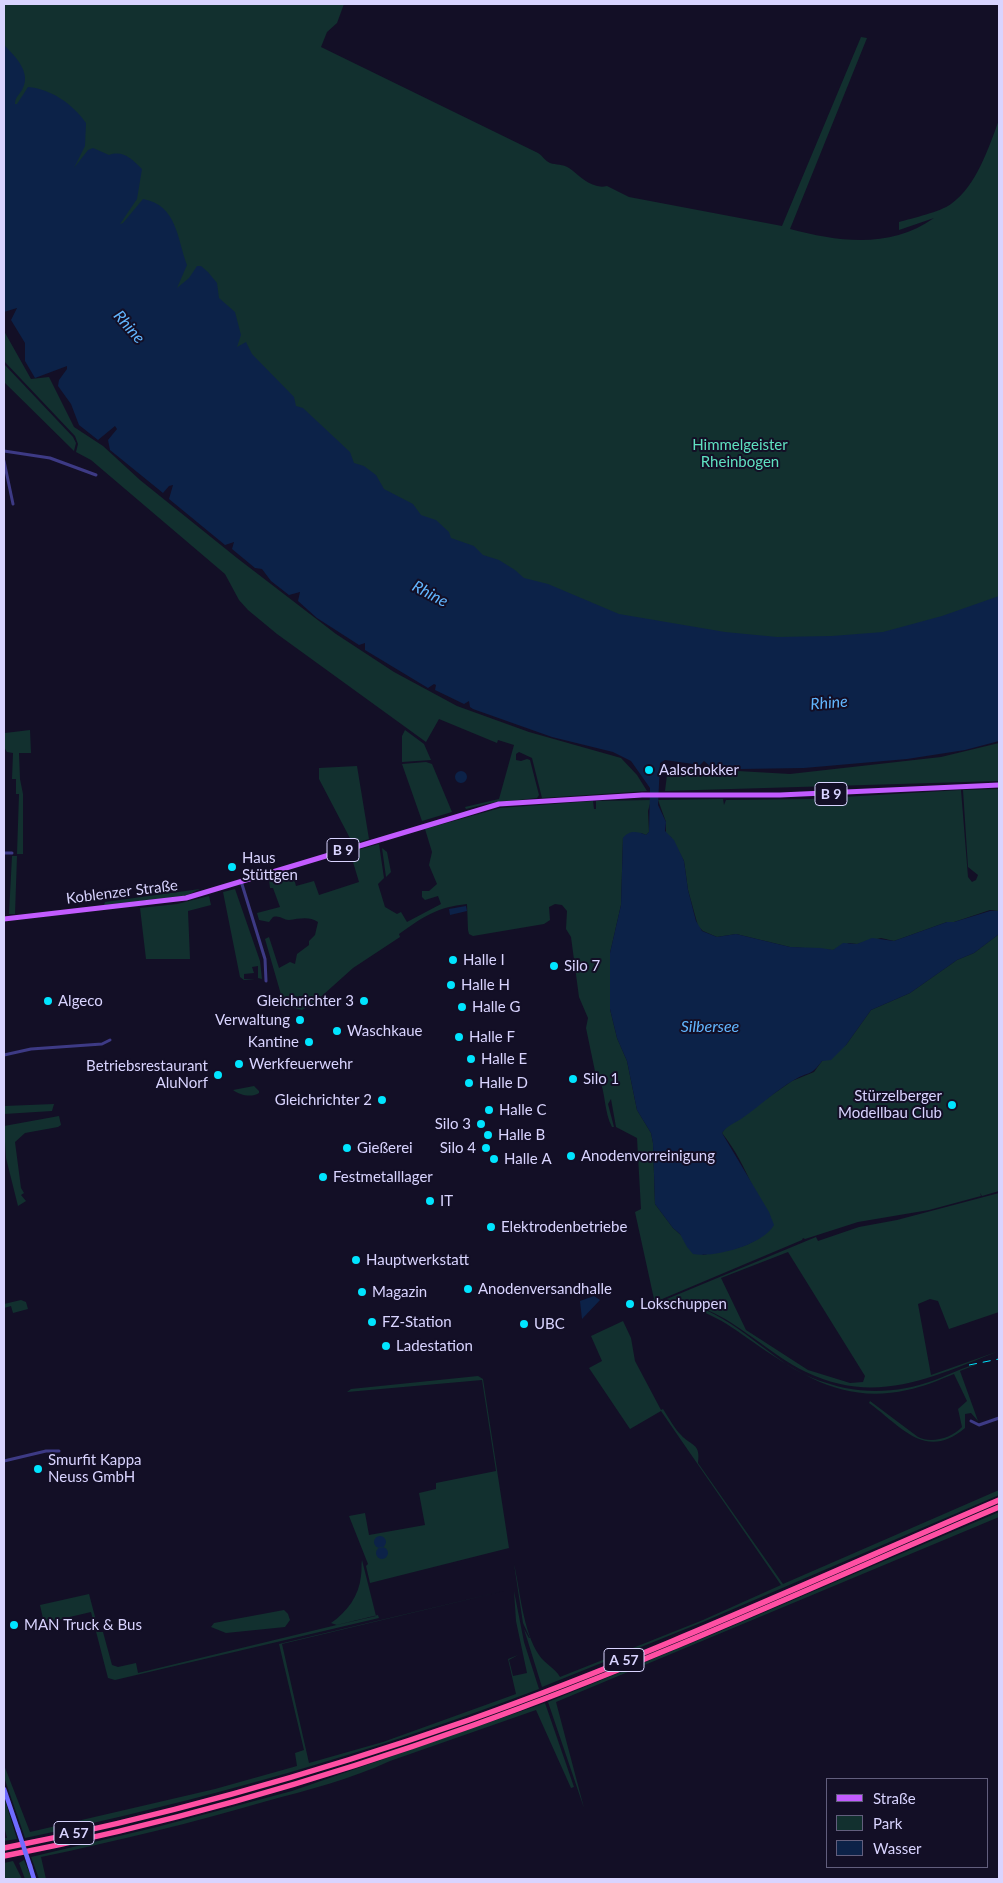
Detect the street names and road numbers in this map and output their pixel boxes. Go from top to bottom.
road number: B 9 [815,782,847,806]
road number: B 9 [327,838,359,862]
street label: Koblenzer Straße [65,876,179,908]
road number: A 57 [604,1648,644,1672]
road number: A 57 [54,1822,94,1845]

